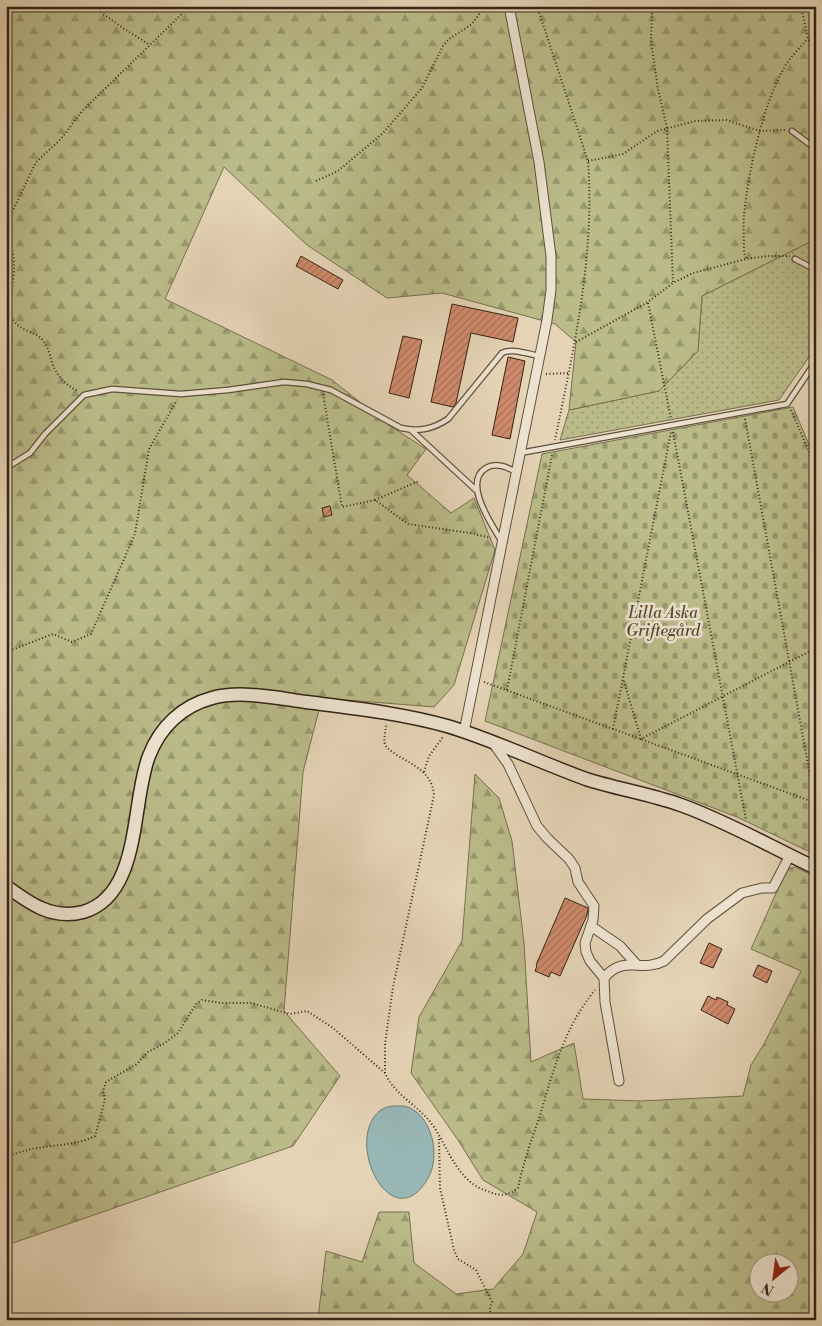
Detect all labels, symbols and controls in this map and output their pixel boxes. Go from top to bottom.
park label: Lilla Aska Griftegård [626,603,701,641]
north arrow [750,1254,800,1304]
text: N [759,1278,777,1299]

